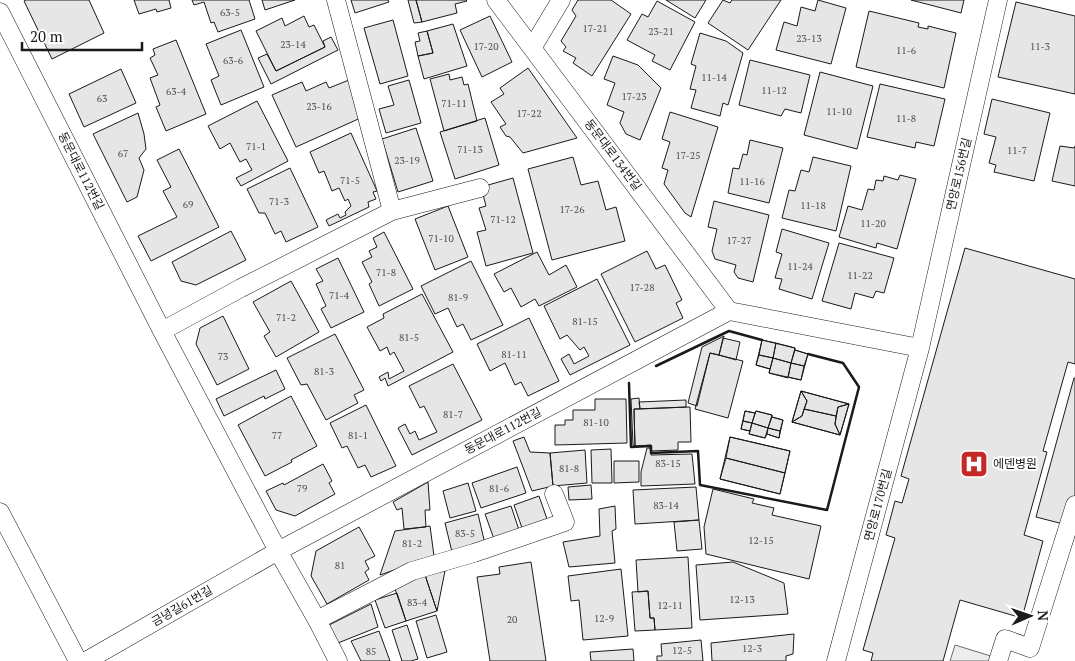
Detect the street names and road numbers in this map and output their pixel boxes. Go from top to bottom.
street label: 동문대로134번길 [582,116,645,193]
street label: 동문대로112번길 [55,129,108,212]
street label: 면앙로156번길 [943,136,974,212]
street label: 동문대로112번길 [462,404,544,457]
street label: 면앙로170번길 [861,467,894,543]
street label: 금녕길61번길 [149,582,215,629]

